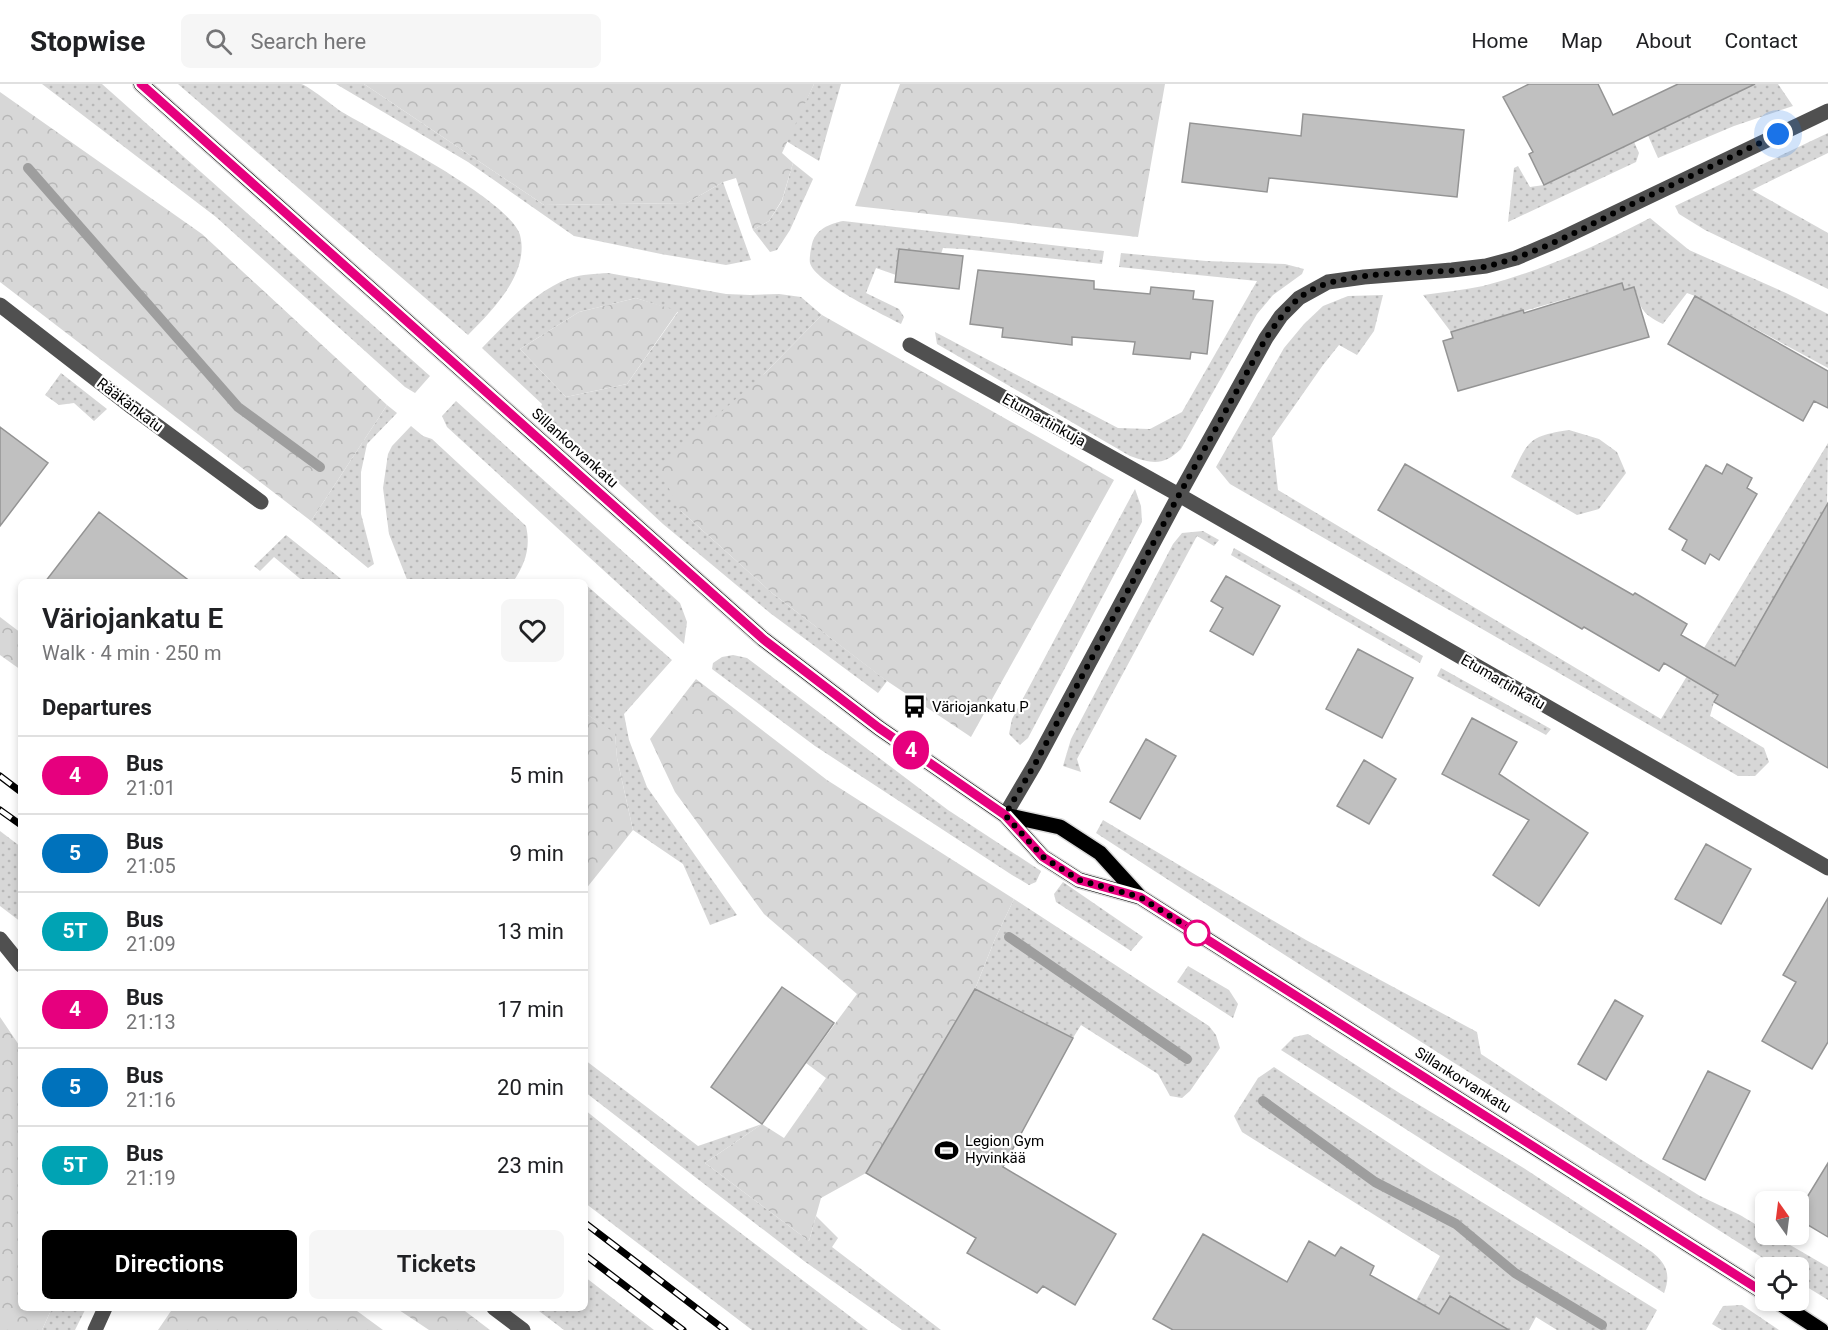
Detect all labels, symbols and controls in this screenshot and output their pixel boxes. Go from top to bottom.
search box [181,14,601,68]
text: Stopwise [30,25,145,58]
icon: search [202,25,235,58]
text: Search here [250,29,366,54]
text: Home [1472,29,1528,53]
text: Map [1561,29,1603,53]
text: About [1636,29,1692,53]
text: Contact [1725,29,1798,53]
your location [1763,119,1793,149]
street label: Rääkänkatu [93,374,167,436]
street label: Etumartinkuja [999,390,1089,450]
street label: Sillankorvankatu [528,404,622,492]
button: heart [501,599,564,662]
text: Väriojankatu E [42,602,223,635]
text: Walk · 4 min · 250 m [42,641,221,665]
street label: Etumartinkatu [1458,651,1548,713]
bus stop icon: Väriojankatu P [901,694,927,720]
text: Departures [42,695,152,720]
place label: Väriojankatu P [932,698,1029,716]
line badge: 4 [892,730,930,770]
text: 4 [905,738,917,762]
text: Bus [126,751,164,776]
text: 4 [69,763,81,787]
text: 5 min [509,763,564,788]
text: 21:01 [126,776,176,800]
text: Bus [126,829,164,854]
text: 5 [69,841,81,865]
text: 9 min [509,841,564,866]
text: 21:05 [126,854,176,878]
text: Bus [126,907,164,932]
text: 5T [62,919,88,943]
text: 13 min [497,919,564,944]
unlabelled marker [1184,920,1210,946]
text: 21:09 [126,932,176,956]
text: Bus [126,985,164,1010]
text: 4 [69,997,81,1021]
text: 17 min [497,997,564,1022]
text: 21:13 [126,1010,176,1034]
street label: Sillankorvankatu [1412,1043,1514,1117]
text: Bus [126,1063,164,1088]
text: 5 [69,1075,81,1099]
text: 20 min [497,1075,564,1100]
text: 21:16 [126,1088,176,1112]
place label: Legion Gym Hyvinkää [965,1132,1044,1167]
sports icon: Legion Gym Hyvinkää [934,1137,960,1163]
text: Bus [126,1141,164,1166]
text: 5T [62,1153,88,1177]
text: 23 min [497,1153,564,1178]
text: 21:19 [126,1166,176,1190]
north arrow [1755,1191,1809,1245]
map controls [1755,1191,1809,1311]
button: Directions [42,1230,297,1299]
button: Tickets [309,1230,564,1299]
button: locate [1755,1257,1809,1311]

